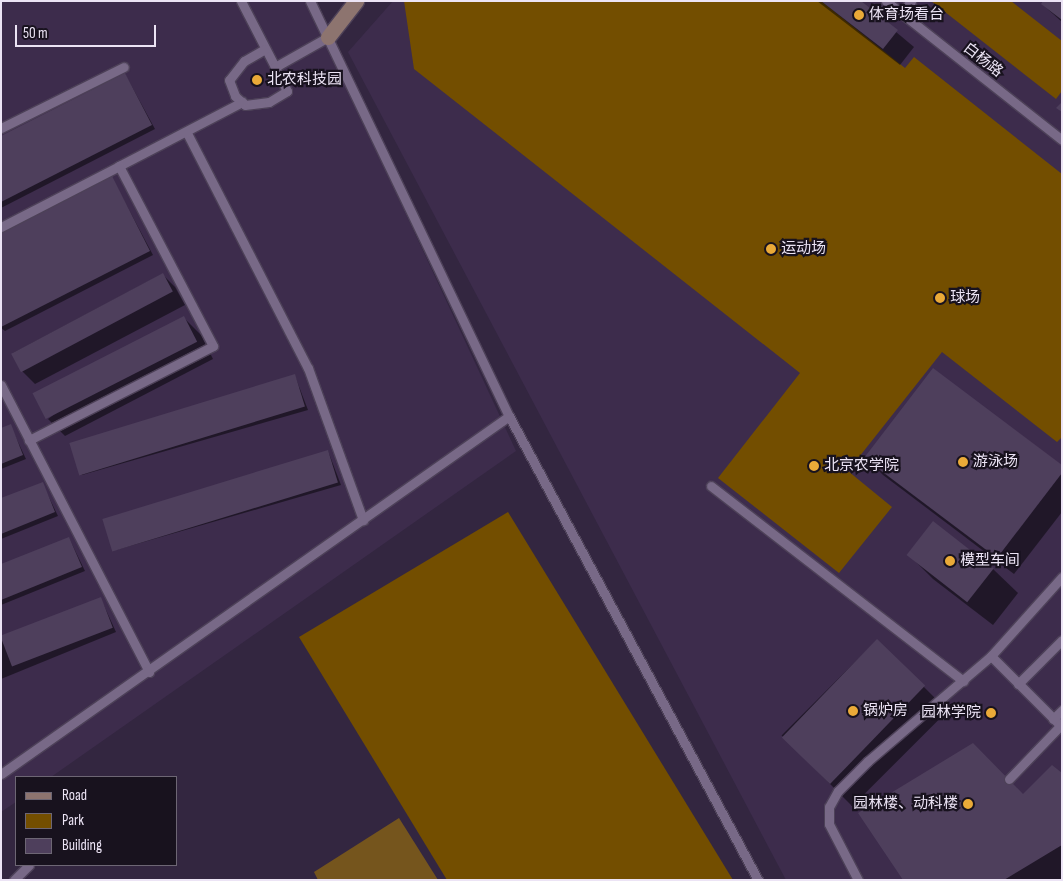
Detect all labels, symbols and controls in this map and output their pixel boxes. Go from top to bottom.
place label: 体育场看台 [869,6,944,24]
marker: 体育场看台 [853,9,865,21]
scale bar [18,15,159,47]
text: 50 m [23,24,48,43]
street label: 白杨路 [960,39,1006,81]
place label: 北农科技园 [267,71,342,89]
marker: 北农科技园 [251,74,263,86]
place label: 运动场 [781,240,826,258]
marker: 运动场 [765,243,777,255]
place label: 球场 [950,289,980,307]
marker: 球场 [934,292,946,304]
place label: 游泳场 [973,453,1018,471]
marker: 游泳场 [957,456,969,468]
place label: 北京农学院 [824,457,899,475]
marker: 北京农学院 [808,460,820,472]
place label: 模型车间 [960,552,1020,570]
marker: 模型车间 [944,555,956,567]
place label: 锅炉房 [863,702,908,720]
place label: 园林学院 [921,704,981,722]
marker: 锅炉房 [847,705,859,717]
marker: 园林学院 [985,707,997,719]
legend [15,776,178,866]
text: Road [62,786,87,805]
place label: 园林楼、动科楼 [853,795,958,813]
marker: 园林楼、动科楼 [962,798,974,810]
text: Park [62,811,84,830]
text: Building [62,836,102,855]

